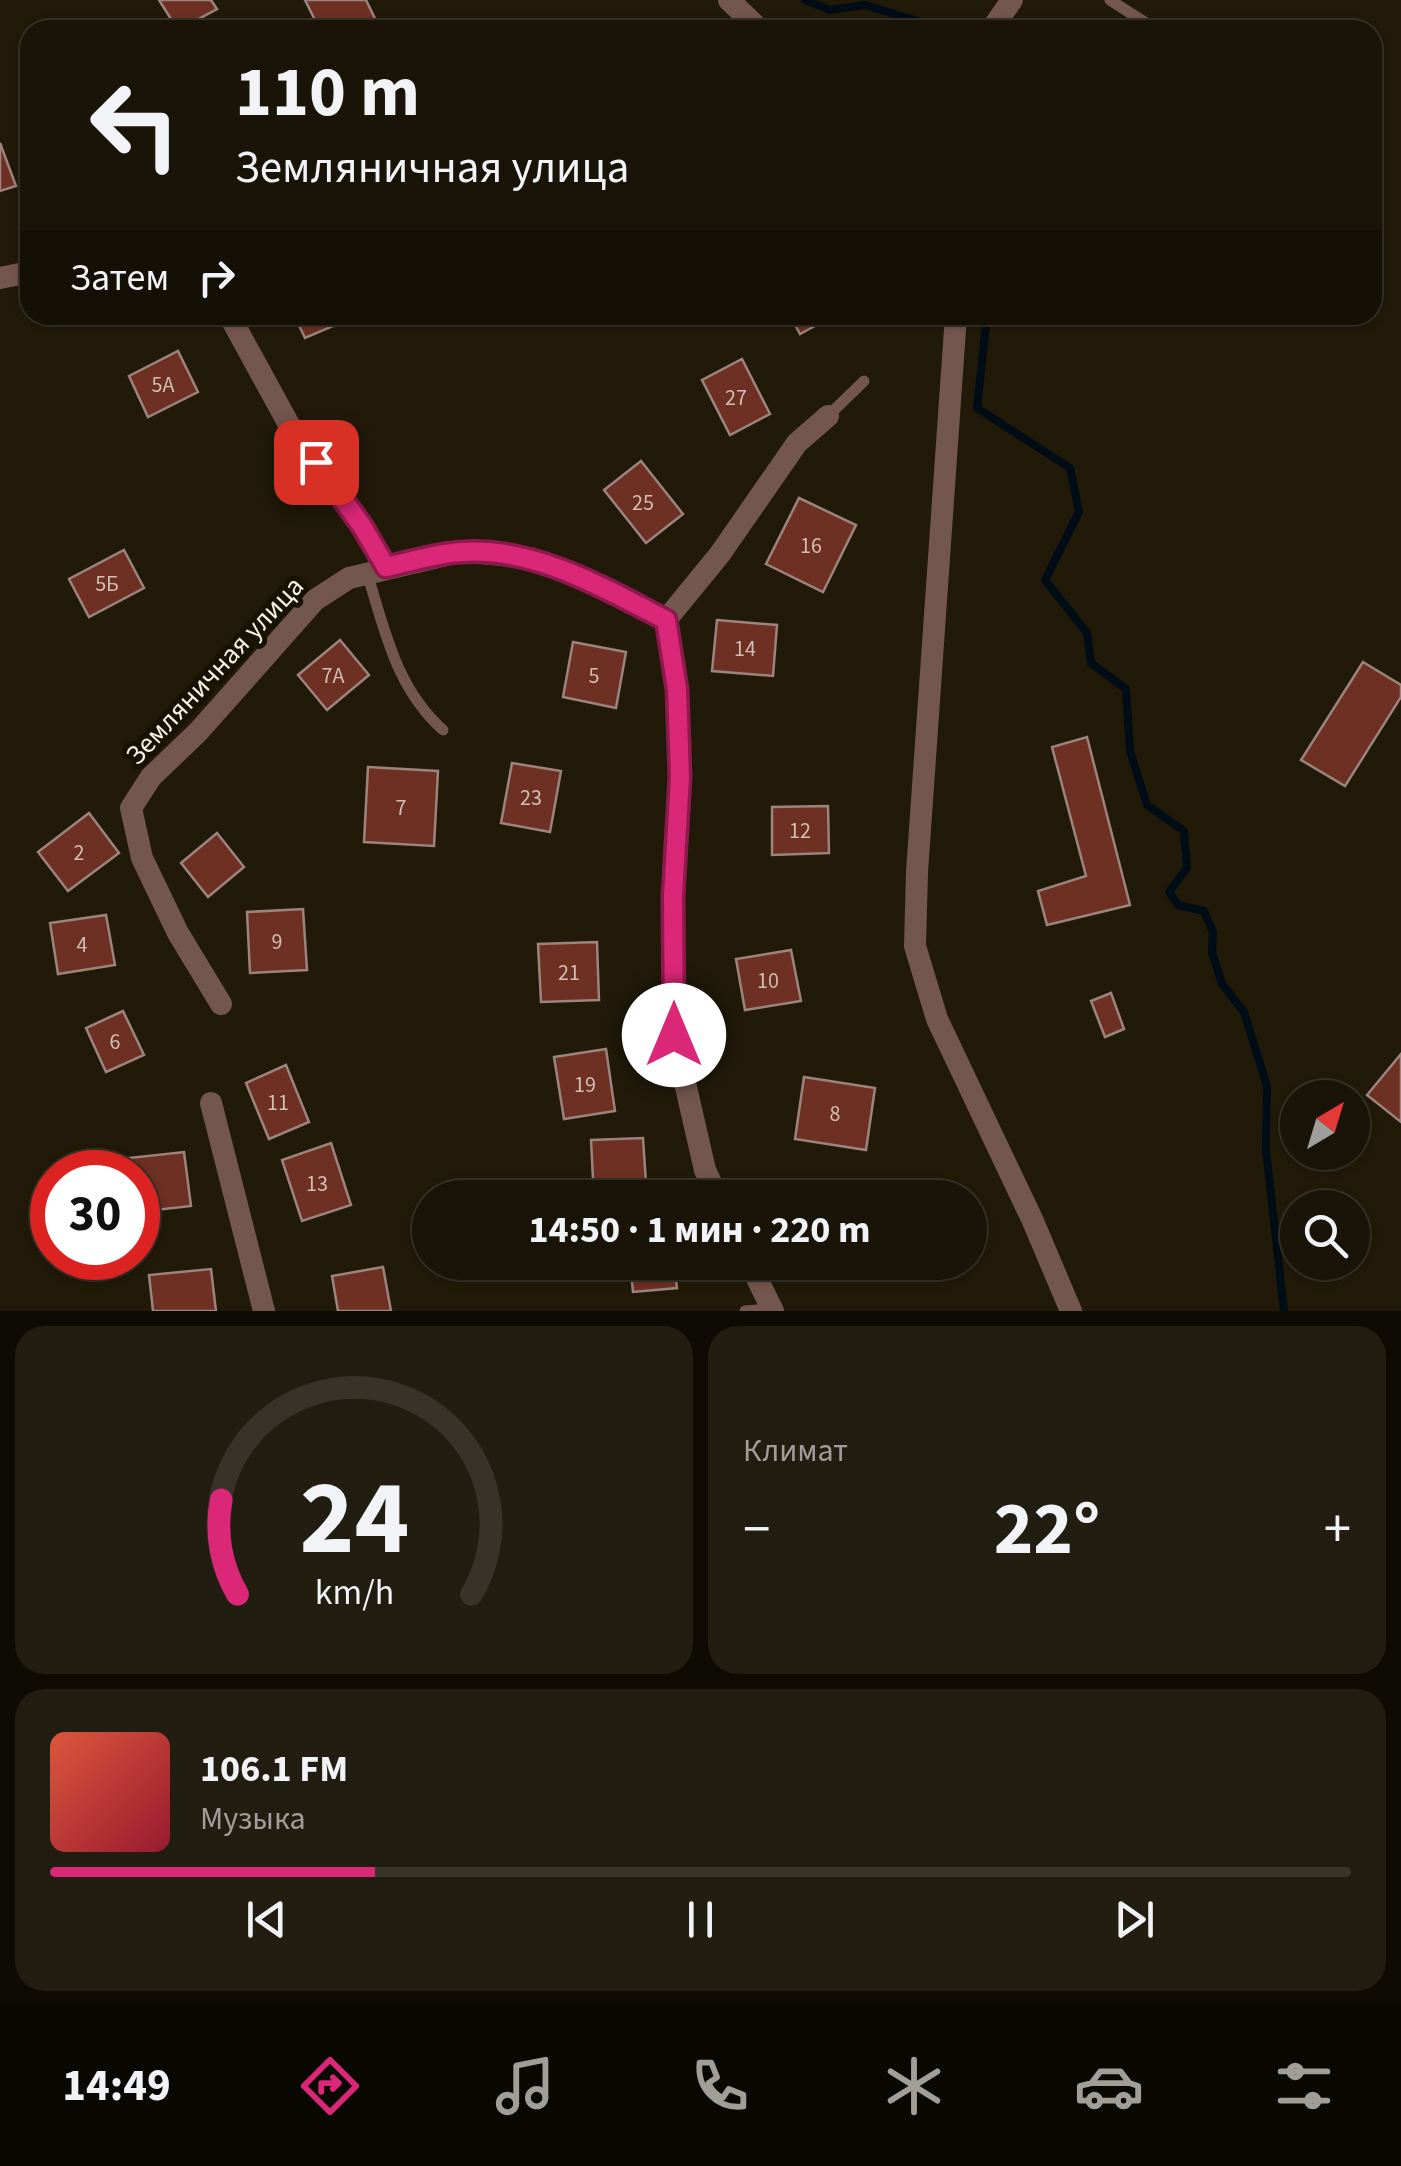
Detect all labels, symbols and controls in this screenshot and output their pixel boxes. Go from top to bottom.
text: 110 m [235,43,420,143]
icon: left [70,60,200,190]
text: Земляничная улица [235,136,630,200]
icon: right [189,250,244,305]
text: Затем [70,251,169,305]
house number: 5А [152,369,174,401]
house number: 27 [725,382,747,414]
pin [274,420,359,505]
icon: arrive [289,435,344,490]
house number: 25 [632,487,654,519]
house number: 16 [800,530,822,562]
street label: Земляничная улица [116,567,313,774]
house number: 5Б [95,568,119,600]
house number: 14 [734,633,756,665]
house number: 7А [322,660,344,692]
house number: 5 [589,660,599,692]
house number: 23 [520,782,542,814]
house number: 7 [396,792,407,824]
house number: 12 [789,815,811,847]
house number: 2 [74,837,84,869]
house number: 9 [272,926,282,958]
house number: 4 [77,929,88,961]
house number: 21 [558,957,580,989]
house number: 10 [757,965,779,997]
position arrow [622,983,726,1087]
house number: 6 [110,1026,121,1058]
house number: 19 [574,1069,596,1101]
north arrow [1280,1080,1370,1170]
map controls [1280,1080,1370,1280]
house number: 11 [267,1087,289,1119]
house number: 8 [830,1098,841,1130]
speed limit sign: 30 [30,1150,160,1280]
house number: 13 [306,1168,328,1200]
button: search [1280,1190,1370,1280]
text: 14:50 · 1 мин · 220 m [528,1203,871,1257]
text: Климат [743,1428,848,1474]
text: 24 [299,1446,409,1594]
text: 22° [994,1476,1100,1583]
text: − [743,1491,770,1569]
text: + [1324,1491,1351,1569]
text: km/h [314,1567,394,1618]
text: 106.1 FM [200,1742,348,1796]
text: Музыка [200,1796,306,1842]
icon: previous [239,1892,294,1947]
icon: pause [673,1892,728,1947]
icon: next [1107,1892,1162,1947]
icon: directions [295,2051,365,2121]
icon: music [490,2051,560,2121]
icon: phone [685,2051,755,2121]
icon: climate [879,2051,949,2121]
icon: car [1074,2051,1144,2121]
icon: filters [1269,2051,1339,2121]
text: 14:49 [62,2054,171,2118]

